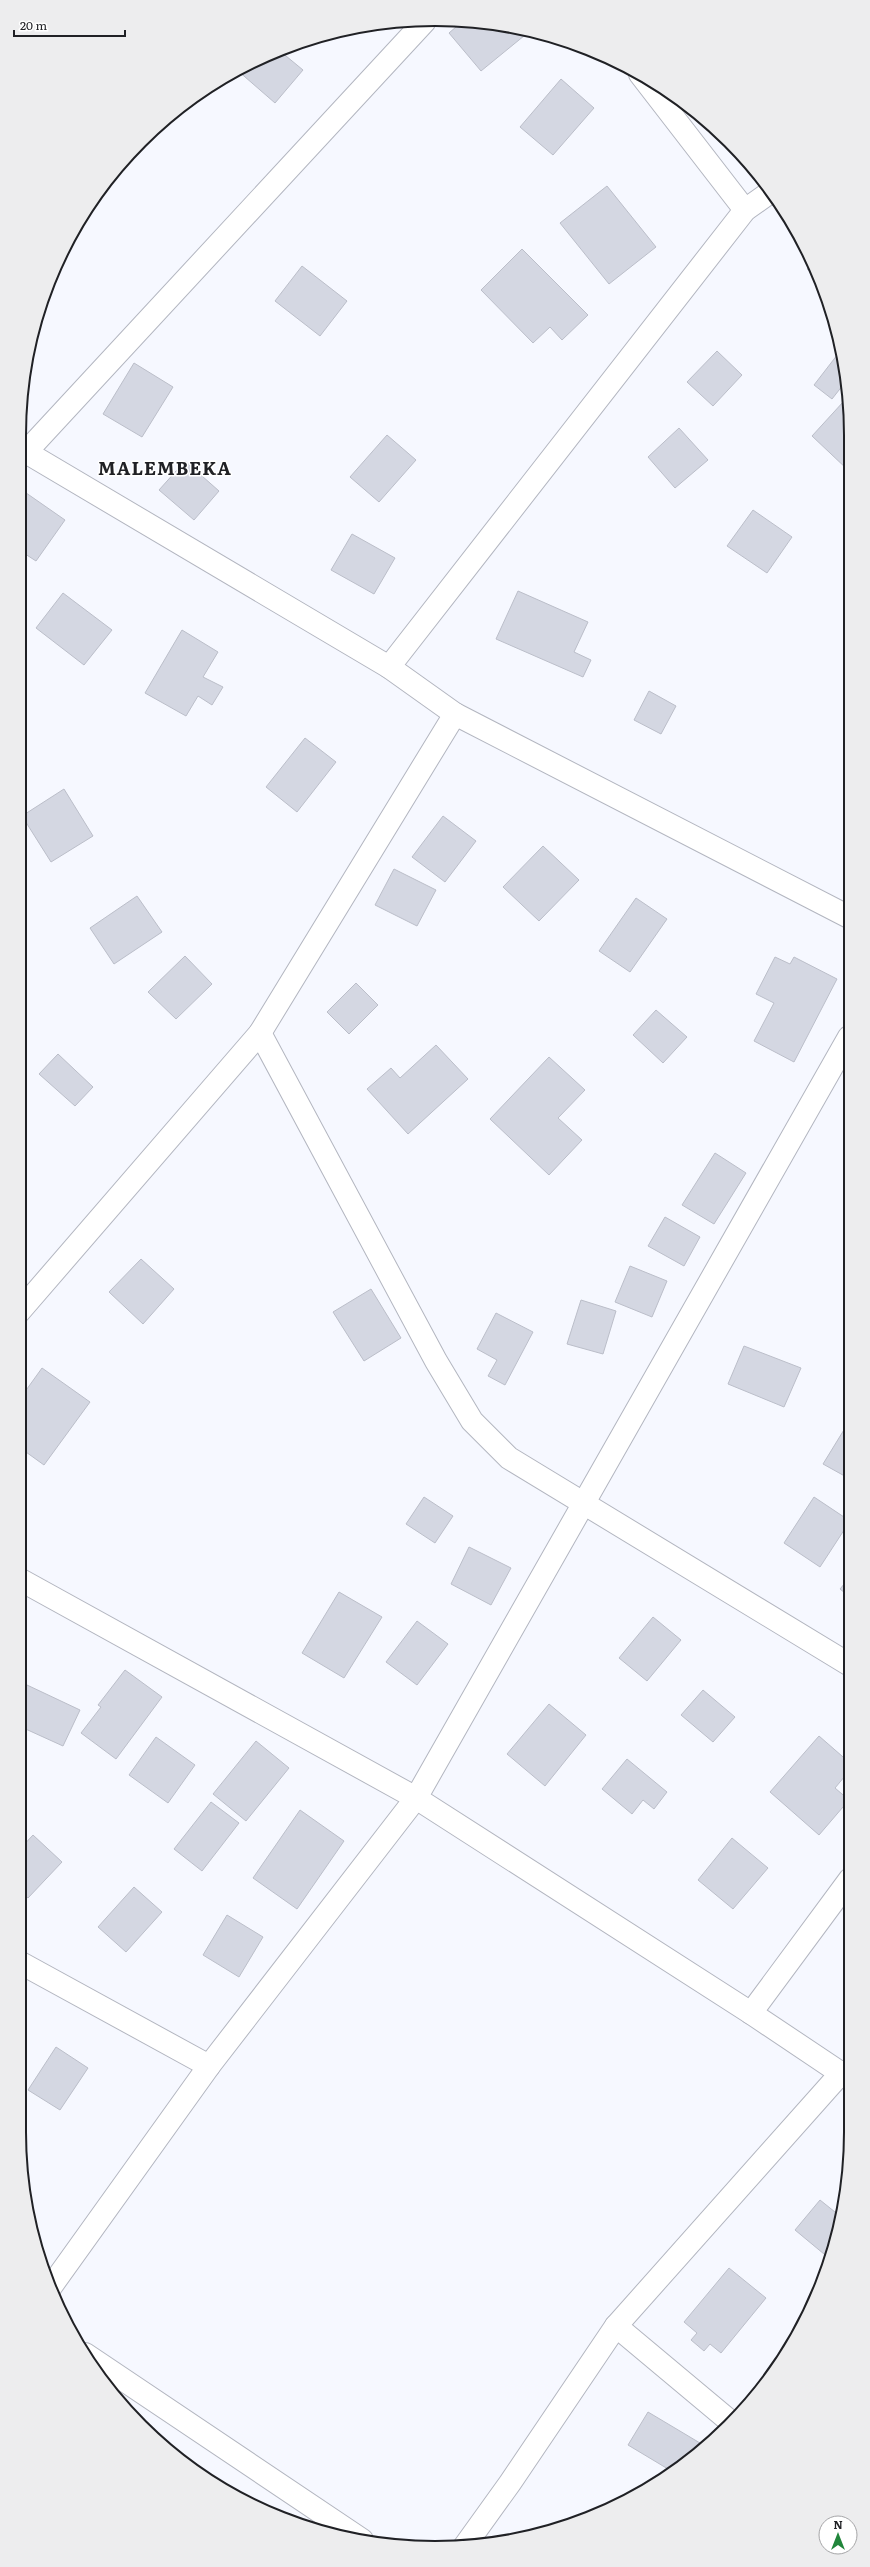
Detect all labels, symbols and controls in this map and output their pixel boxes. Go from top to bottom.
scale bar [14,12,125,38]
text: 20 m [20,16,47,34]
district label: MALEMBEKA [98,454,232,481]
north arrow [818,2515,858,2555]
text: N [833,2516,843,2532]

